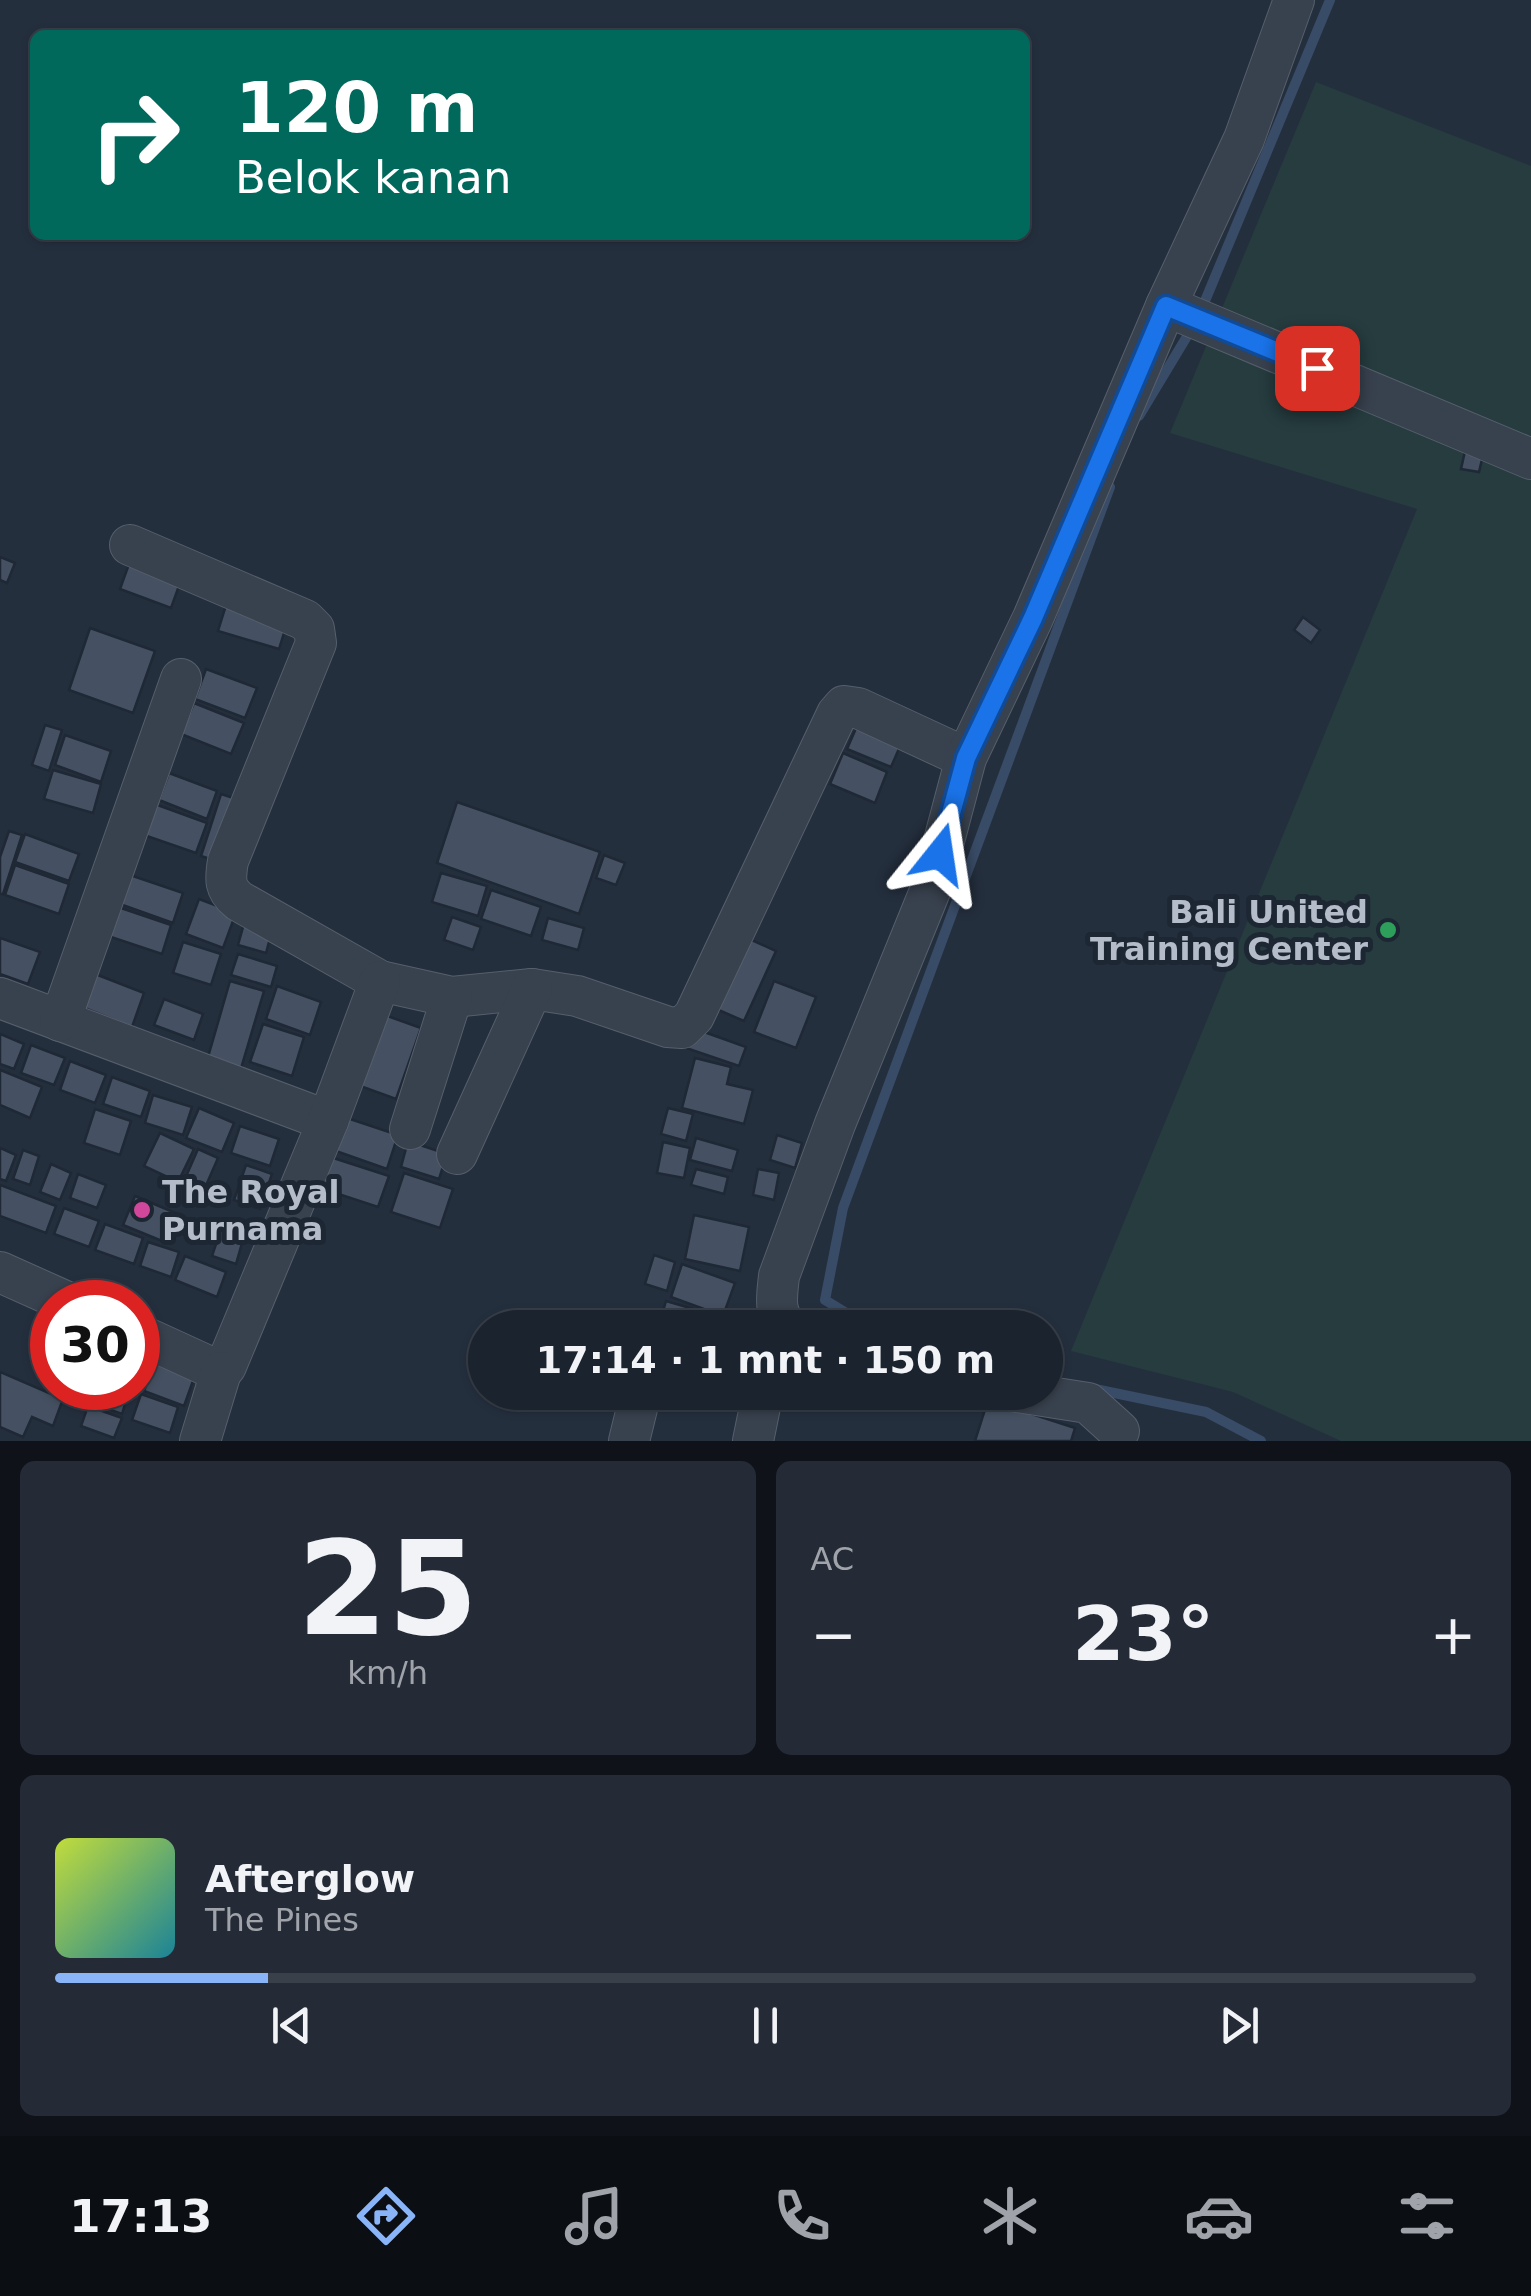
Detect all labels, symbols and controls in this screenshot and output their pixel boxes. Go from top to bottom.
text: 120 m [235,67,478,149]
icon: right [70,70,200,200]
text: Belok kanan [235,151,511,204]
pin [1275,326,1360,411]
icon: arrive [1290,341,1345,396]
position arrow [888,802,992,906]
place label: Bali United Training Center [1090,893,1368,968]
marker: Bali United Training Center [1377,919,1399,941]
place label: The Royal Purnama [162,1173,340,1248]
marker: The Royal Purnama [131,1199,153,1221]
speed limit sign: 30 [30,1280,160,1410]
text: 17:14 · 1 mnt · 150 m [536,1338,995,1382]
text: 25 [297,1513,478,1665]
text: AC [811,1540,854,1578]
text: 23° [1072,1590,1214,1678]
text: − [811,1603,857,1667]
text: + [1430,1603,1476,1667]
text: km/h [347,1654,428,1692]
text: Afterglow [205,1857,415,1901]
text: The Pines [205,1901,359,1939]
icon: previous [264,1998,319,2053]
icon: pause [738,1998,793,2053]
icon: next [1212,1998,1267,2053]
icon: directions [351,2181,421,2251]
icon: music [559,2181,629,2251]
icon: phone [767,2181,837,2251]
icon: climate [975,2181,1045,2251]
icon: car [1184,2181,1254,2251]
icon: filters [1392,2181,1462,2251]
text: 17:13 [69,2190,212,2243]

